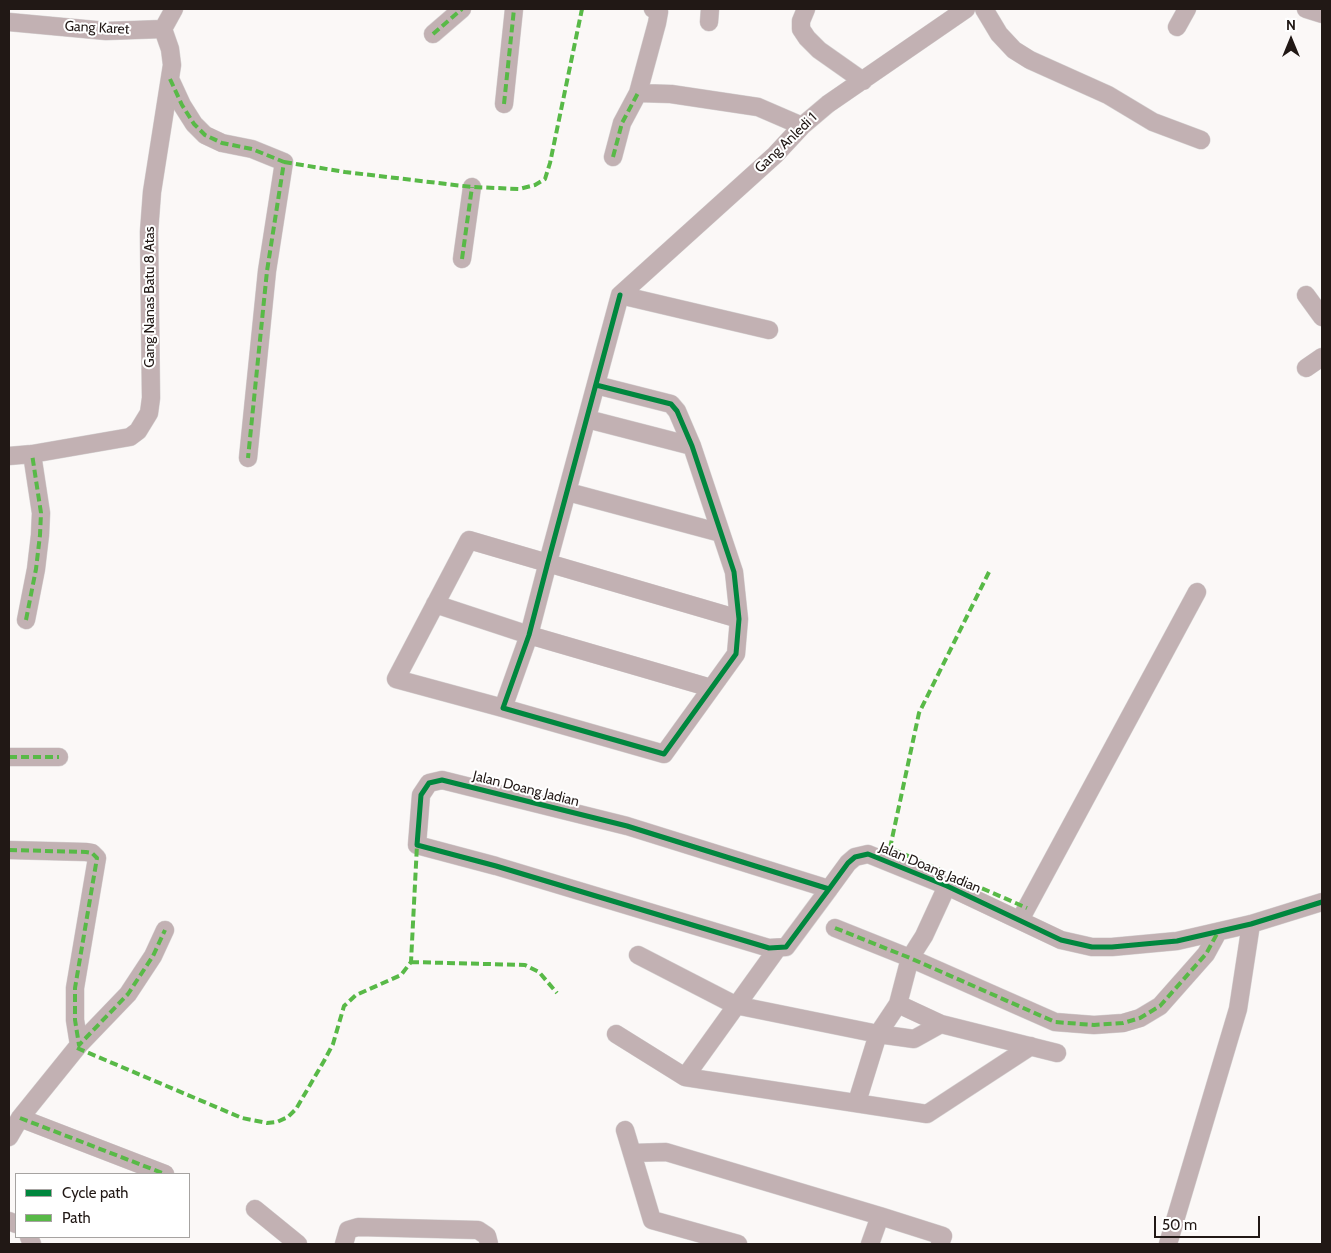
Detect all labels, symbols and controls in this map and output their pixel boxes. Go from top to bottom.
north arrow [1266,15,1316,65]
text: N [1286,16,1296,34]
street label: Gang Karet [64,18,130,38]
street label: Gang Anledi 1 [752,109,820,177]
street label: Gang Nanas Batu 8 Atas [142,226,158,368]
street label: Jalan Doang Jadian [471,768,581,810]
street label: Jalan Doang Jadian [877,839,983,897]
legend [15,1173,190,1238]
text: Cycle path [62,1184,128,1202]
scale bar [1156,1206,1262,1238]
text: Path [62,1209,91,1227]
text: 50 m [1162,1216,1197,1234]

